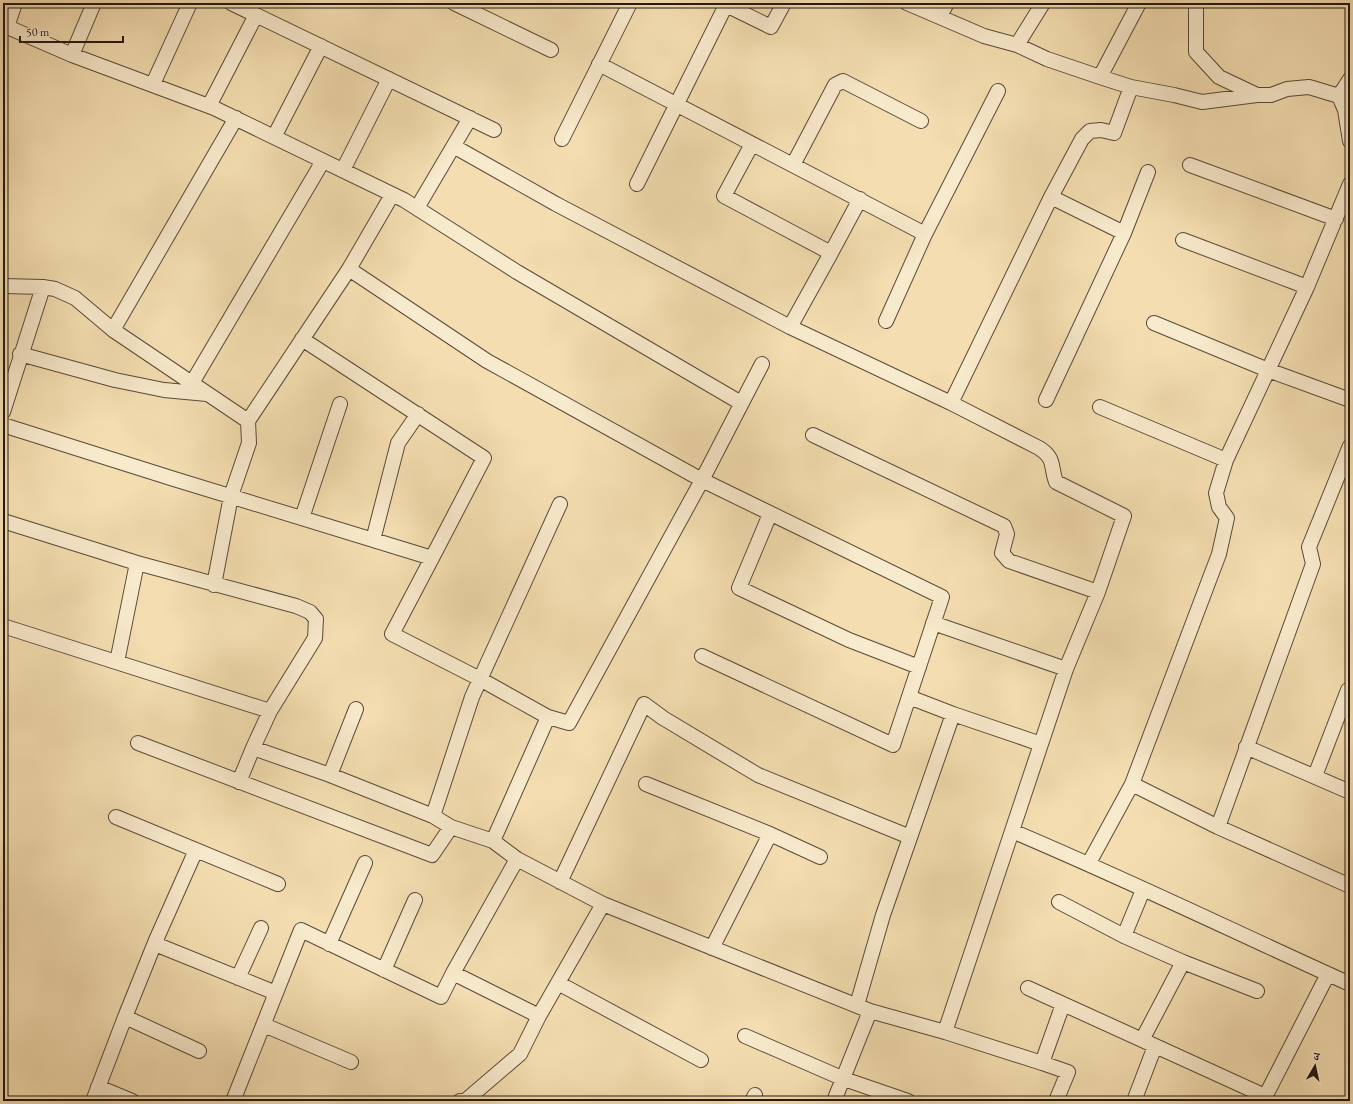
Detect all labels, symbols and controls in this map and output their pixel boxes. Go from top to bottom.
scale bar [20,18,123,44]
text: 50 m [26,24,50,40]
north arrow [1295,1046,1335,1086]
text: उ [1312,1049,1322,1064]

